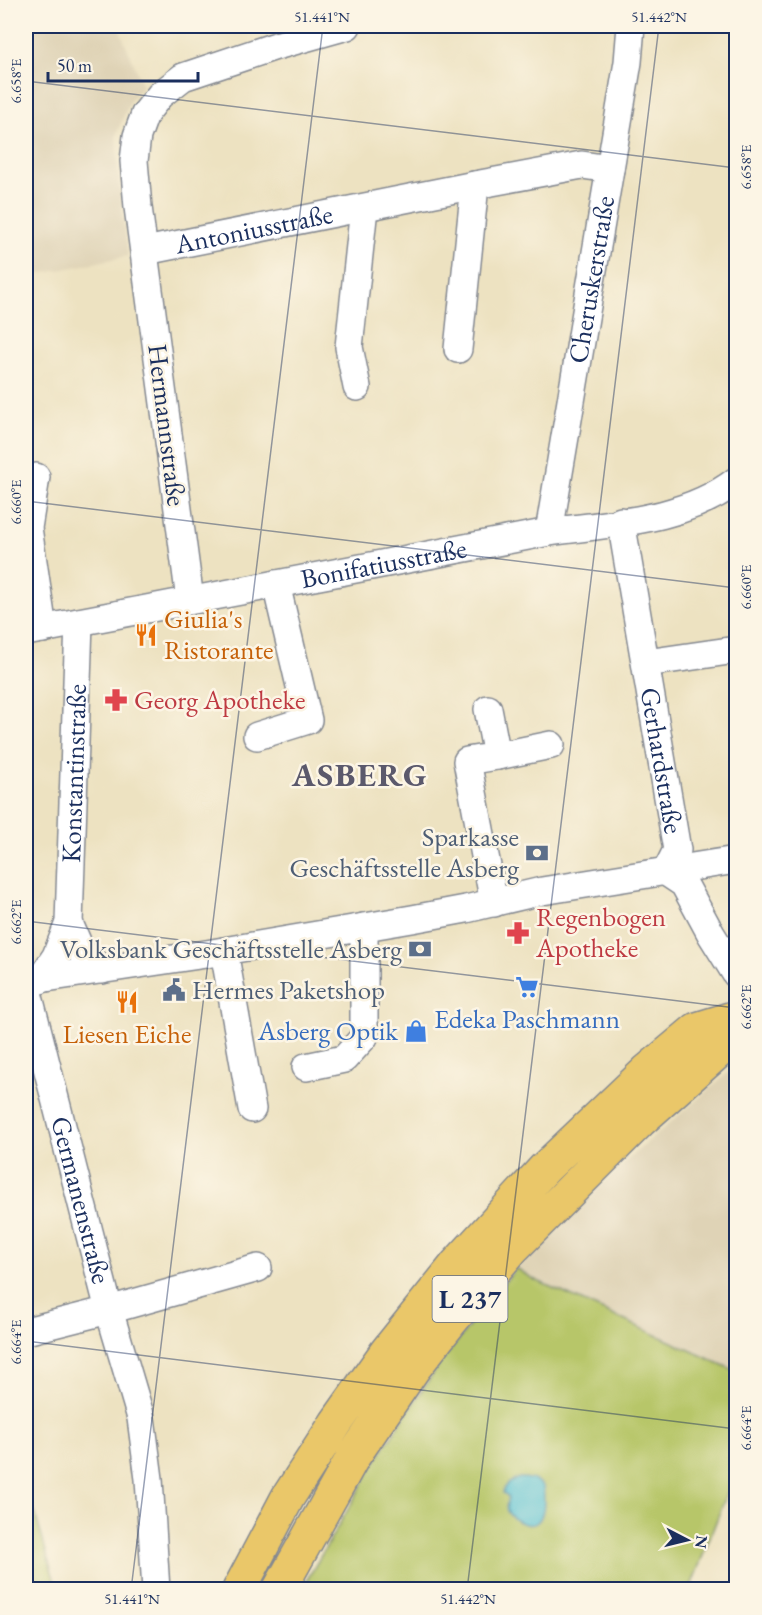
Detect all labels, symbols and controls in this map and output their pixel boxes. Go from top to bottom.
text: 51.441°N [294,7,350,26]
text: 51.442°N [631,7,687,26]
scale bar [48,45,198,83]
text: 50 m [57,54,92,77]
text: 6.658°E [6,58,25,104]
text: 6.658°E [736,144,755,190]
street label: Cheruskerstraße [560,193,622,366]
street label: Antoniusstraße [171,196,336,262]
street label: Hermannstraße [140,342,195,508]
text: 6.660°E [6,479,25,525]
street label: Bonifatiusstraße [298,530,469,596]
text: 6.660°E [736,564,755,610]
place label: Giulia's Ristorante [164,601,274,667]
restaurant icon: Giulia's Ristorante [133,622,159,648]
place label: Georg Apotheke [134,682,306,717]
street label: Konstantinstraße [53,683,94,863]
street label: Gerhardstraße [633,685,692,836]
pharmacy icon: Georg Apotheke [103,687,129,713]
district label: ASBERG [291,753,428,796]
place label: Sparkasse Geschäftsstelle Asberg [289,819,519,885]
bank icon: Sparkasse Geschäftsstelle Asberg [524,840,550,866]
text: 6.662°E [6,899,25,945]
place label: Regenbogen Apotheke [535,899,666,965]
pharmacy icon: Regenbogen Apotheke [505,920,531,946]
place label: Volksbank Geschäftsstelle Asberg [60,931,402,966]
bank icon: Volksbank Geschäftsstelle Asberg [407,936,433,962]
place label: Hermes Paketshop [192,972,385,1007]
supermarket icon: Edeka Paschmann [514,974,540,1000]
public building icon: Hermes Paketshop [161,977,187,1003]
text: 6.662°E [736,984,755,1030]
restaurant icon: Liesen Eiche [114,989,140,1015]
place label: Edeka Paschmann [434,1001,620,1036]
place label: Asberg Optik [257,1013,398,1048]
place label: Liesen Eiche [62,1016,192,1051]
shop icon: Asberg Optik [403,1018,429,1044]
street label: Germanenstraße [43,1113,120,1287]
road number: L 237 [432,1276,508,1322]
text: 6.664°E [6,1319,25,1365]
text: 6.664°E [736,1405,755,1451]
north arrow [657,1510,717,1570]
text: N [690,1534,713,1550]
text: 51.441°N [104,1589,160,1608]
text: 51.442°N [440,1589,496,1608]

